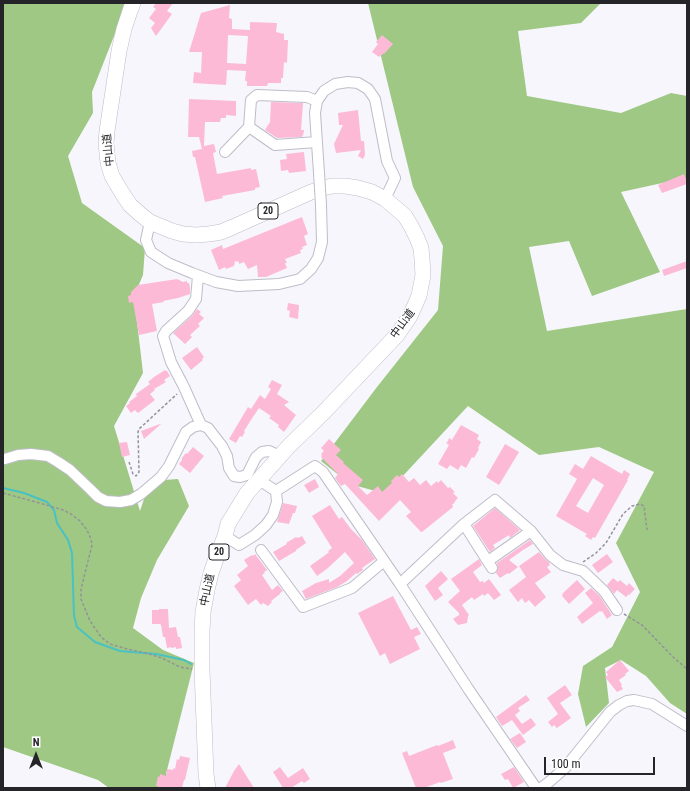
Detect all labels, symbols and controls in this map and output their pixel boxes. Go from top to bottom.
street label: 中山道 [101,133,117,167]
road number: 20 [258,203,278,219]
street label: 中山道 [388,307,418,341]
road number: 20 [209,544,229,560]
street label: 中山道 [198,572,218,608]
north arrow [16,735,56,775]
text: N [33,736,39,749]
scale bar [546,749,657,775]
text: 100 m [551,757,581,771]

